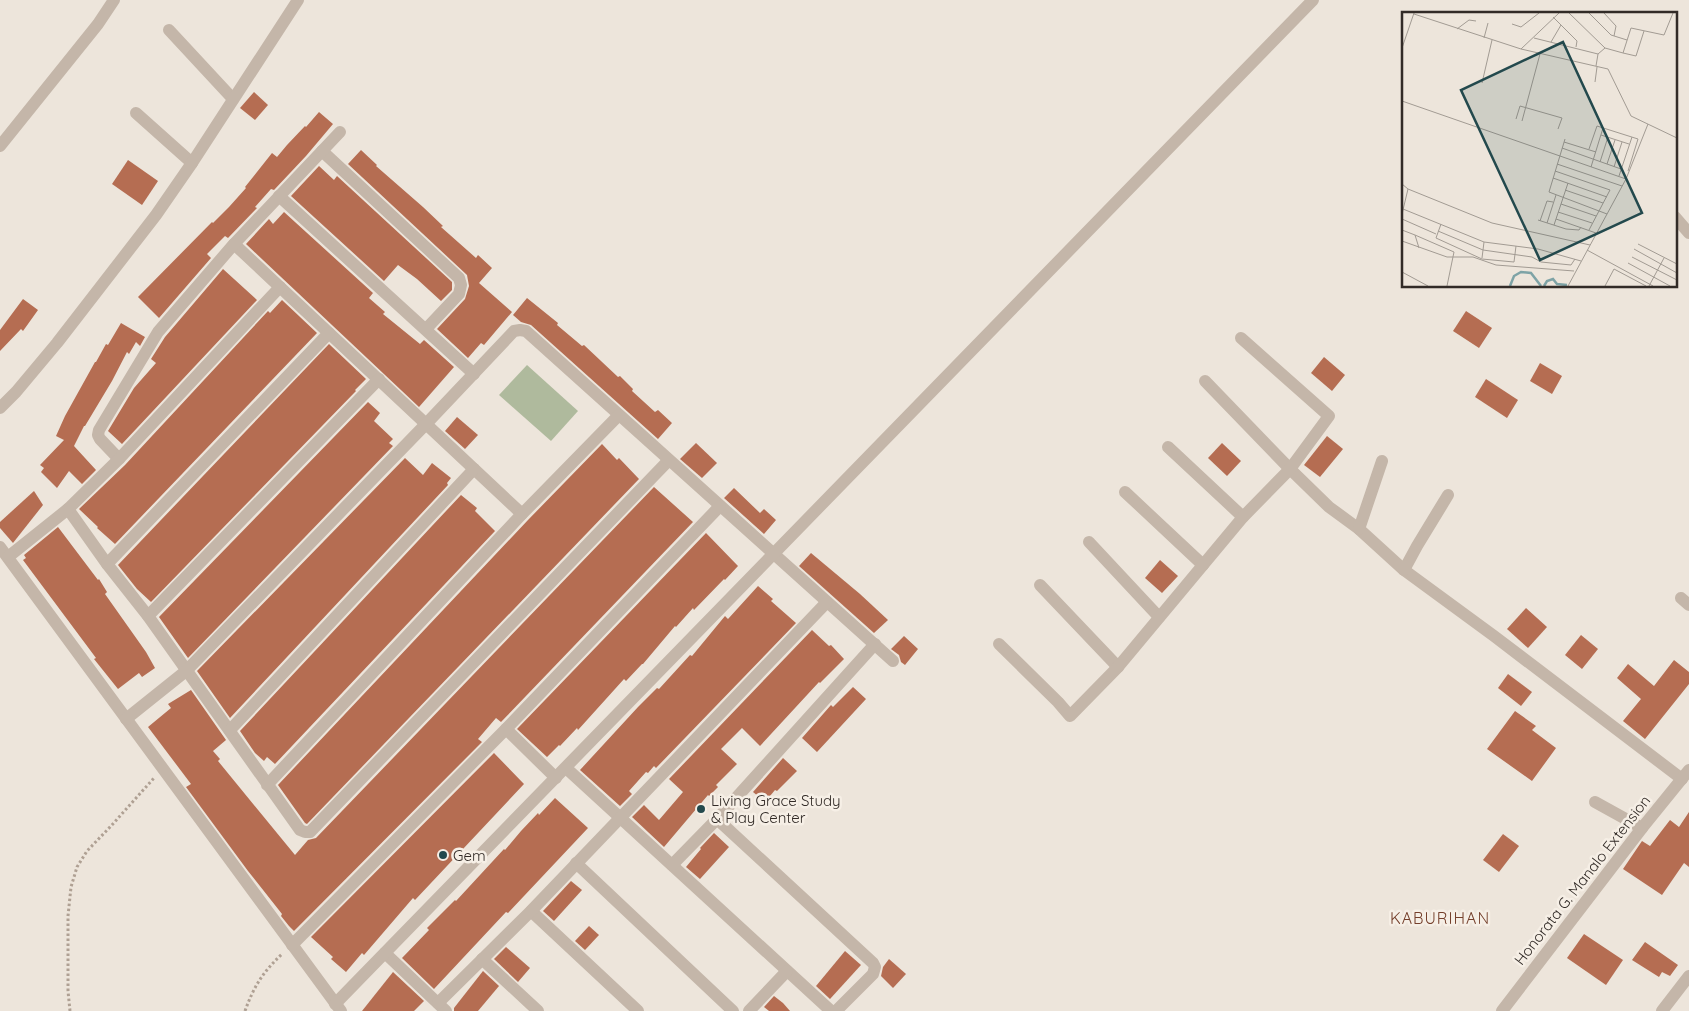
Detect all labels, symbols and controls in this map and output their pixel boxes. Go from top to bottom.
inset map [1402,12,1676,288]
place label: Living Grace Study & Play Center [711,791,841,827]
street label: Honorata G. Manalo Extension [1510,791,1654,969]
marker: Living Grace Study & Play Center [695,803,707,815]
place label: Gem [453,846,486,865]
marker: Gem [437,849,449,861]
district label: KABURIHAN [1390,908,1490,928]

